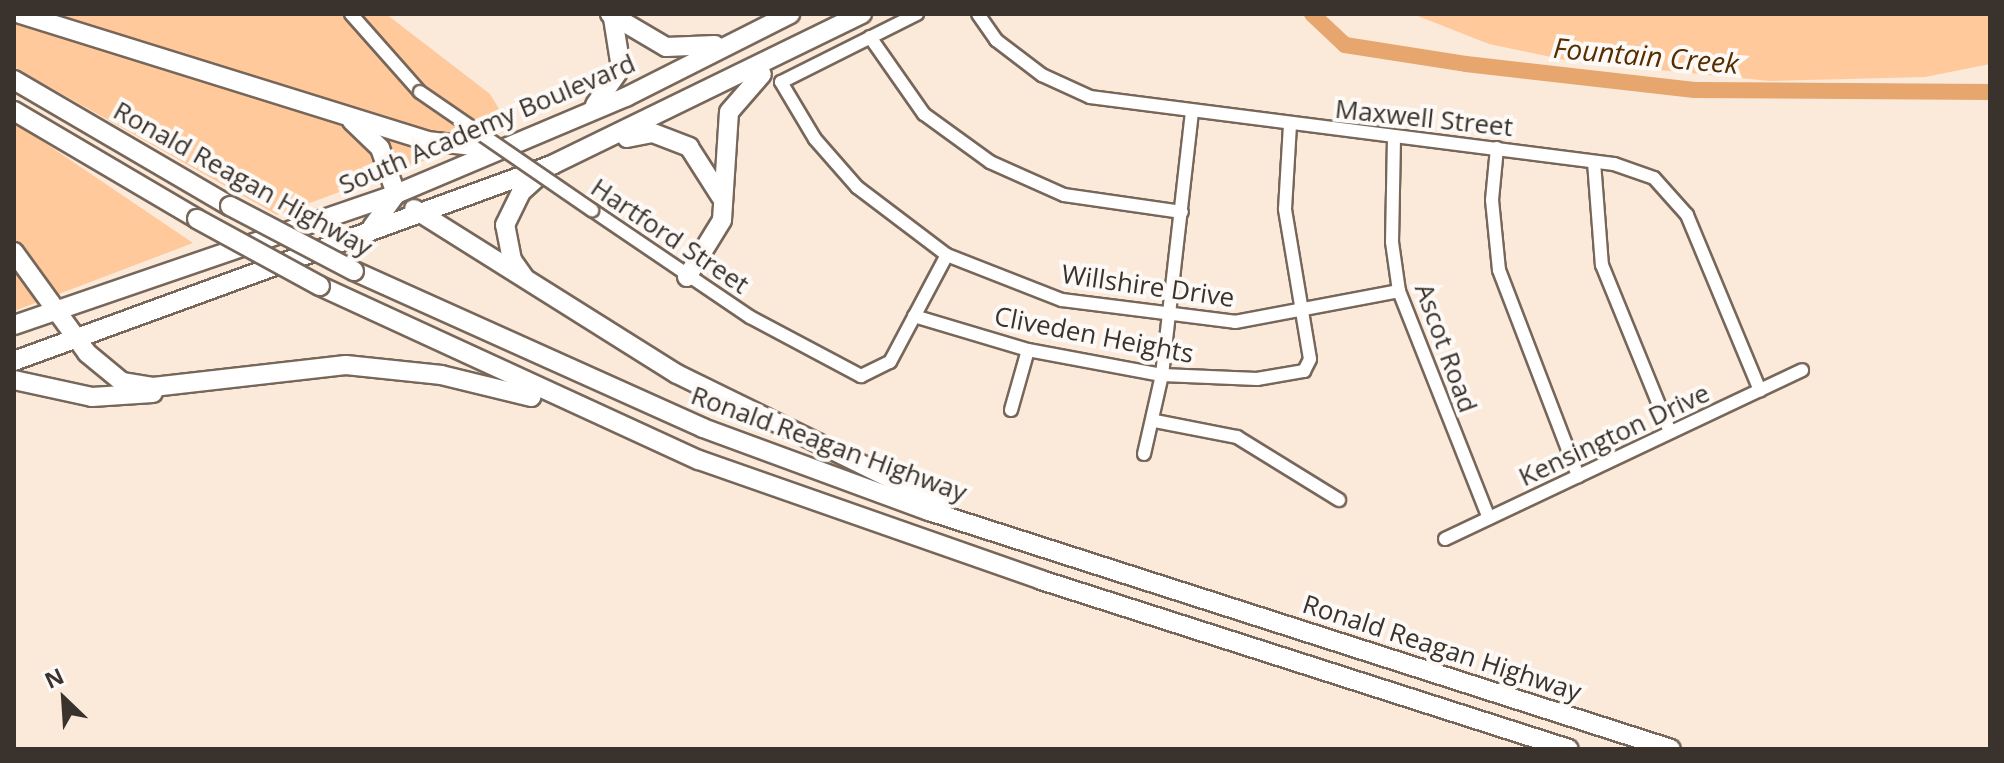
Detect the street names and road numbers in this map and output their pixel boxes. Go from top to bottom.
street label: South Academy Boulevard [334,47,640,201]
street label: Maxwell Street [1334,93,1514,143]
street label: Ronald Reagan Highway [108,95,378,263]
street label: Hartford Street [585,172,755,300]
street label: Willshire Drive [1060,258,1236,314]
street label: Ascot Road [1408,279,1484,417]
street label: Cliveden Heights [992,300,1196,370]
street label: Kensington Drive [1514,377,1714,493]
street label: Ronald Reagan Highway [687,380,971,508]
street label: Ronald Reagan Highway [1299,588,1585,708]

